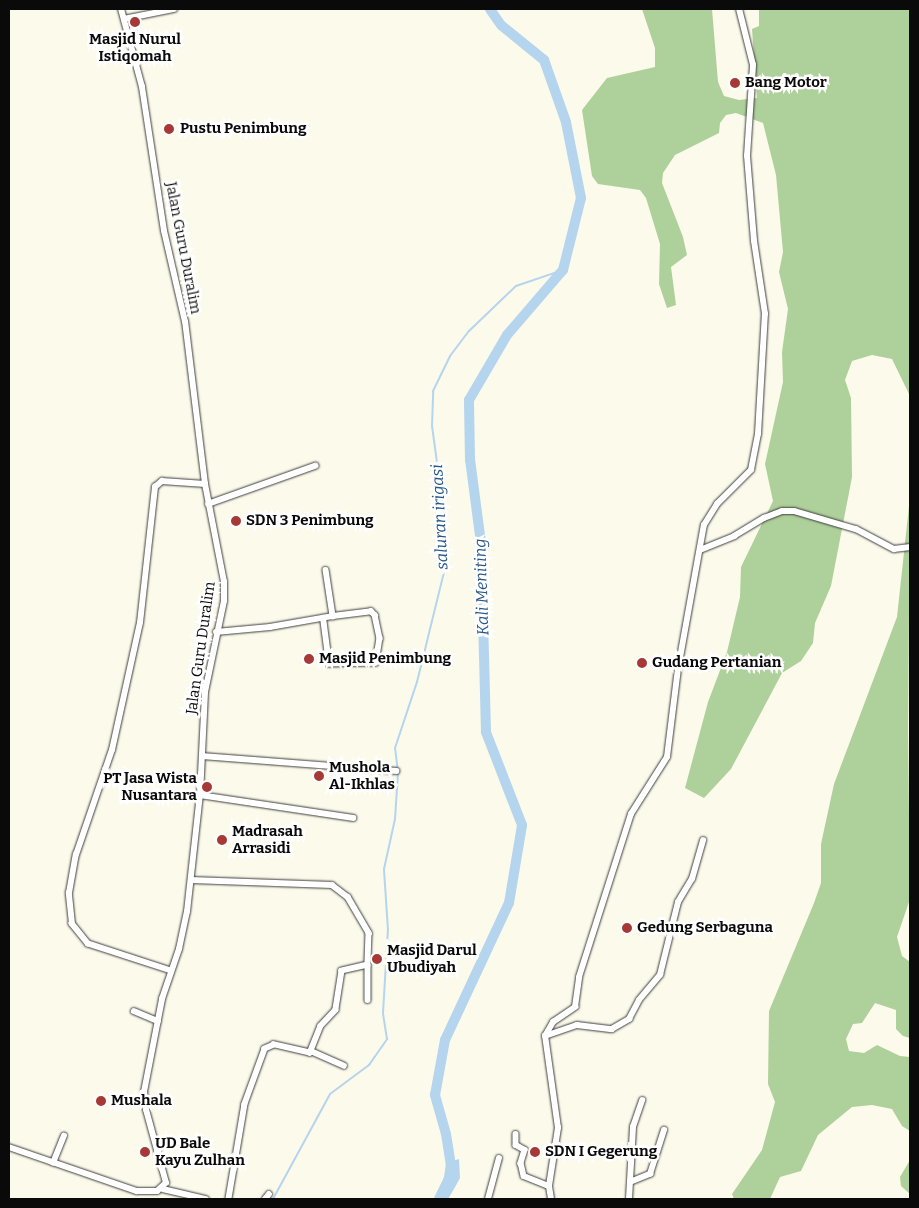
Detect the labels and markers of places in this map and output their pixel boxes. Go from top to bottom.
marker: Masjid Nurul Istiqomah [129,16,141,28]
place label: Masjid Nurul Istiqomah [89,30,181,65]
place label: Bang Motor [745,74,827,92]
marker: Bang Motor [729,77,741,89]
place label: Pustu Penimbung [180,120,307,138]
marker: Pustu Penimbung [162,122,176,136]
place label: SDN 3 Penimbung [246,512,374,530]
marker: SDN 3 Penimbung [230,515,242,527]
place label: Masjid Penimbung [319,650,451,668]
marker: Masjid Penimbung [303,653,315,665]
place label: Gudang Pertanian [652,654,781,672]
marker: Gudang Pertanian [636,657,648,669]
place label: Mushola Al-Ikhlas [329,758,395,793]
place label: PT Jasa Wista Nusantara [103,769,197,804]
marker: Mushola Al-Ikhlas [313,770,325,782]
marker: PT Jasa Wista Nusantara [201,781,213,793]
place label: Madrasah Arrasidi [232,822,303,857]
marker: Madrasah Arrasidi [216,834,228,846]
place label: Gedung Serbaguna [637,919,773,937]
marker: Gedung Serbaguna [621,922,633,934]
place label: Masjid Darul Ubudiyah [387,941,477,976]
marker: Masjid Darul Ubudiyah [371,953,383,965]
place label: Mushala [111,1092,172,1110]
marker: Mushala [95,1095,107,1107]
place label: UD Bale Kayu Zulhan [155,1134,245,1169]
place label: SDN I Gegerung [545,1143,657,1161]
marker: UD Bale Kayu Zulhan [139,1146,151,1158]
marker: SDN I Gegerung [529,1146,541,1158]

